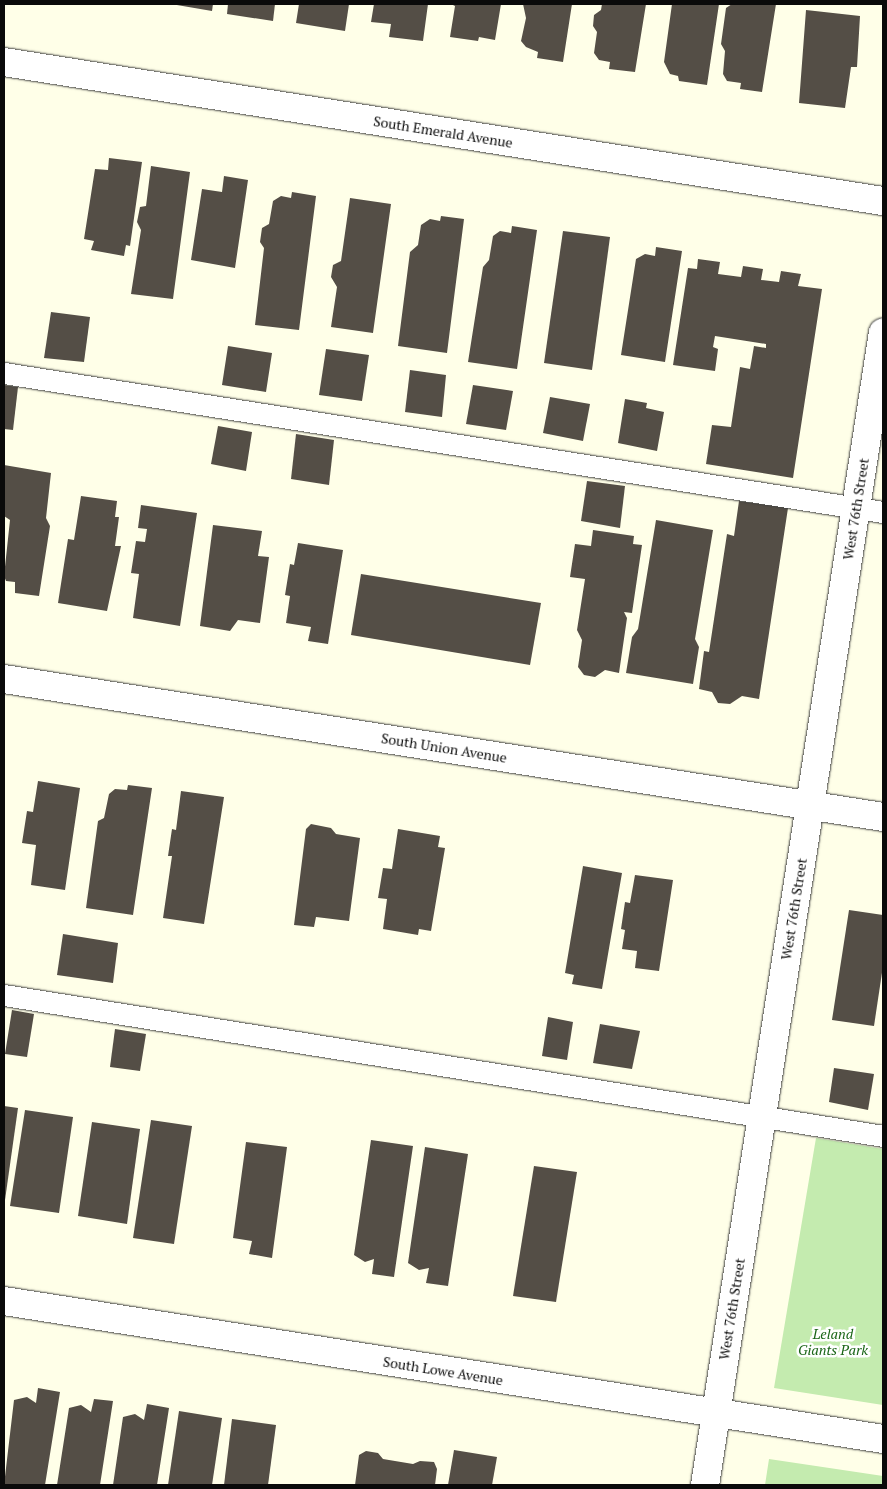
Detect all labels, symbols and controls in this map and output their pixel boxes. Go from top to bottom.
street label: South Emerald Avenue [372,113,514,151]
street label: West 76th Street [840,457,872,561]
street label: South Union Avenue [380,730,508,766]
street label: West 76th Street [778,857,810,961]
street label: West 76th Street [716,1257,748,1361]
park label: Leland Giants Park [798,1326,868,1358]
street label: South Lowe Avenue [382,1353,504,1389]

